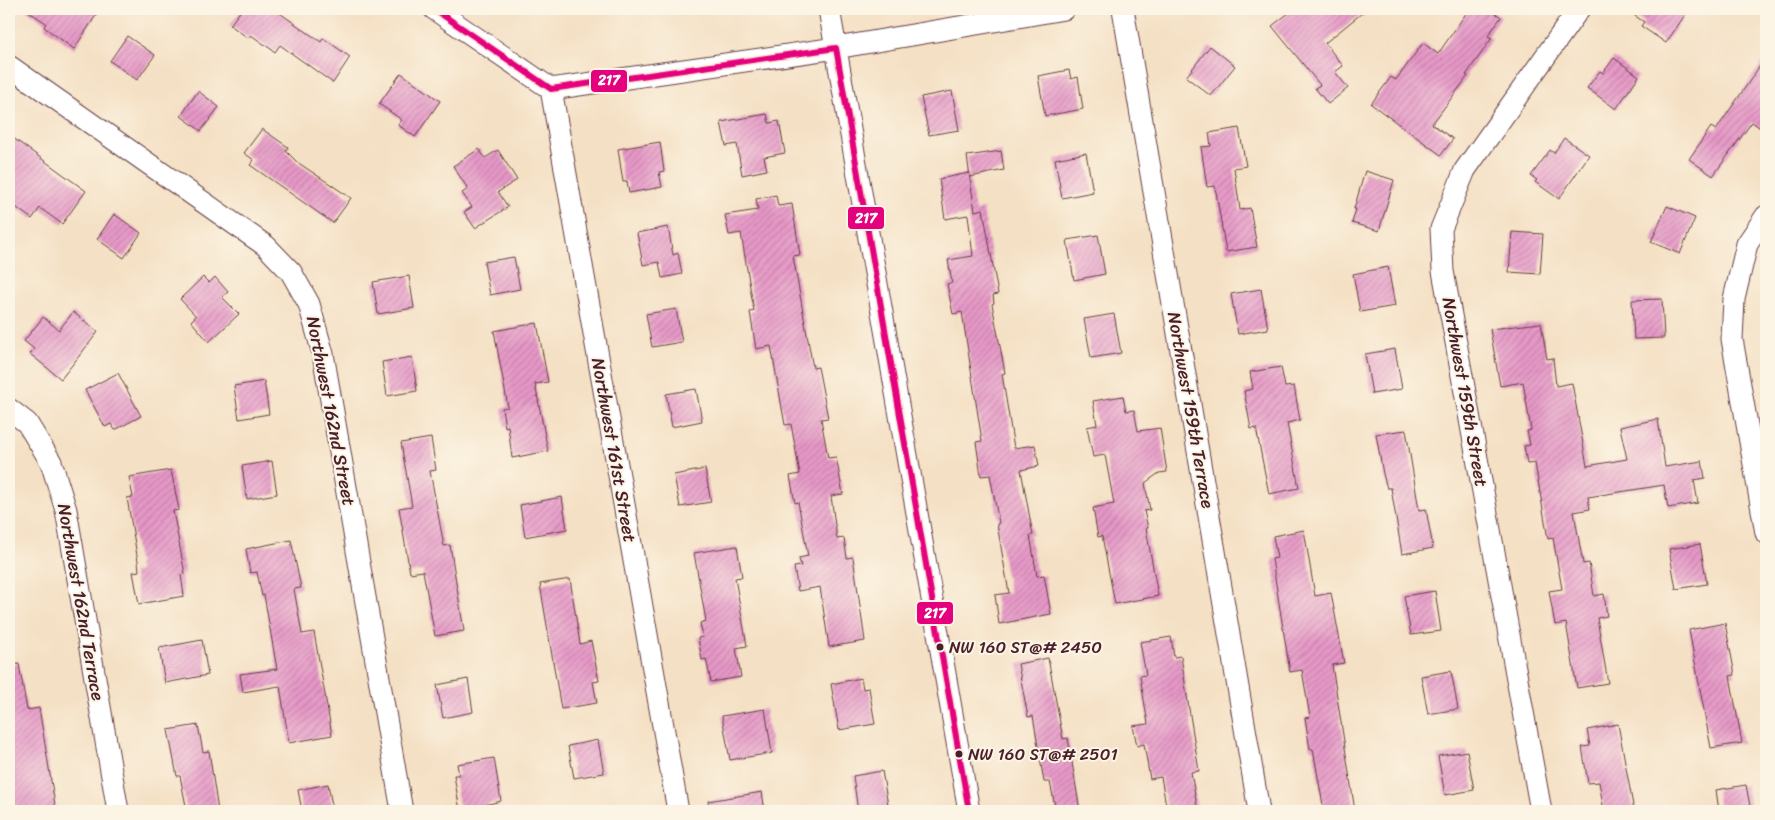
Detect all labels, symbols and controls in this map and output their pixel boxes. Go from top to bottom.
text: 217 [597,68,621,93]
line badge: 217 [590,69,628,93]
line badge: 217 [847,206,885,230]
text: 217 [854,206,878,231]
street label: Northwest 159th Street [1433,295,1497,490]
street label: Northwest 159th Terrace [1158,309,1224,511]
street label: Northwest 162nd Street [297,313,365,509]
street label: Northwest 161st Street [582,355,646,545]
street label: Northwest 162nd Terrace [48,501,114,703]
line badge: 217 [916,601,954,625]
text: 217 [923,601,947,626]
place label: NW 160 ST@# 2450 [949,632,1102,662]
marker: NW 160 ST@# 2450 [935,642,945,652]
place label: NW 160 ST@# 2501 [968,739,1118,769]
marker: NW 160 ST@# 2501 [954,749,964,759]

